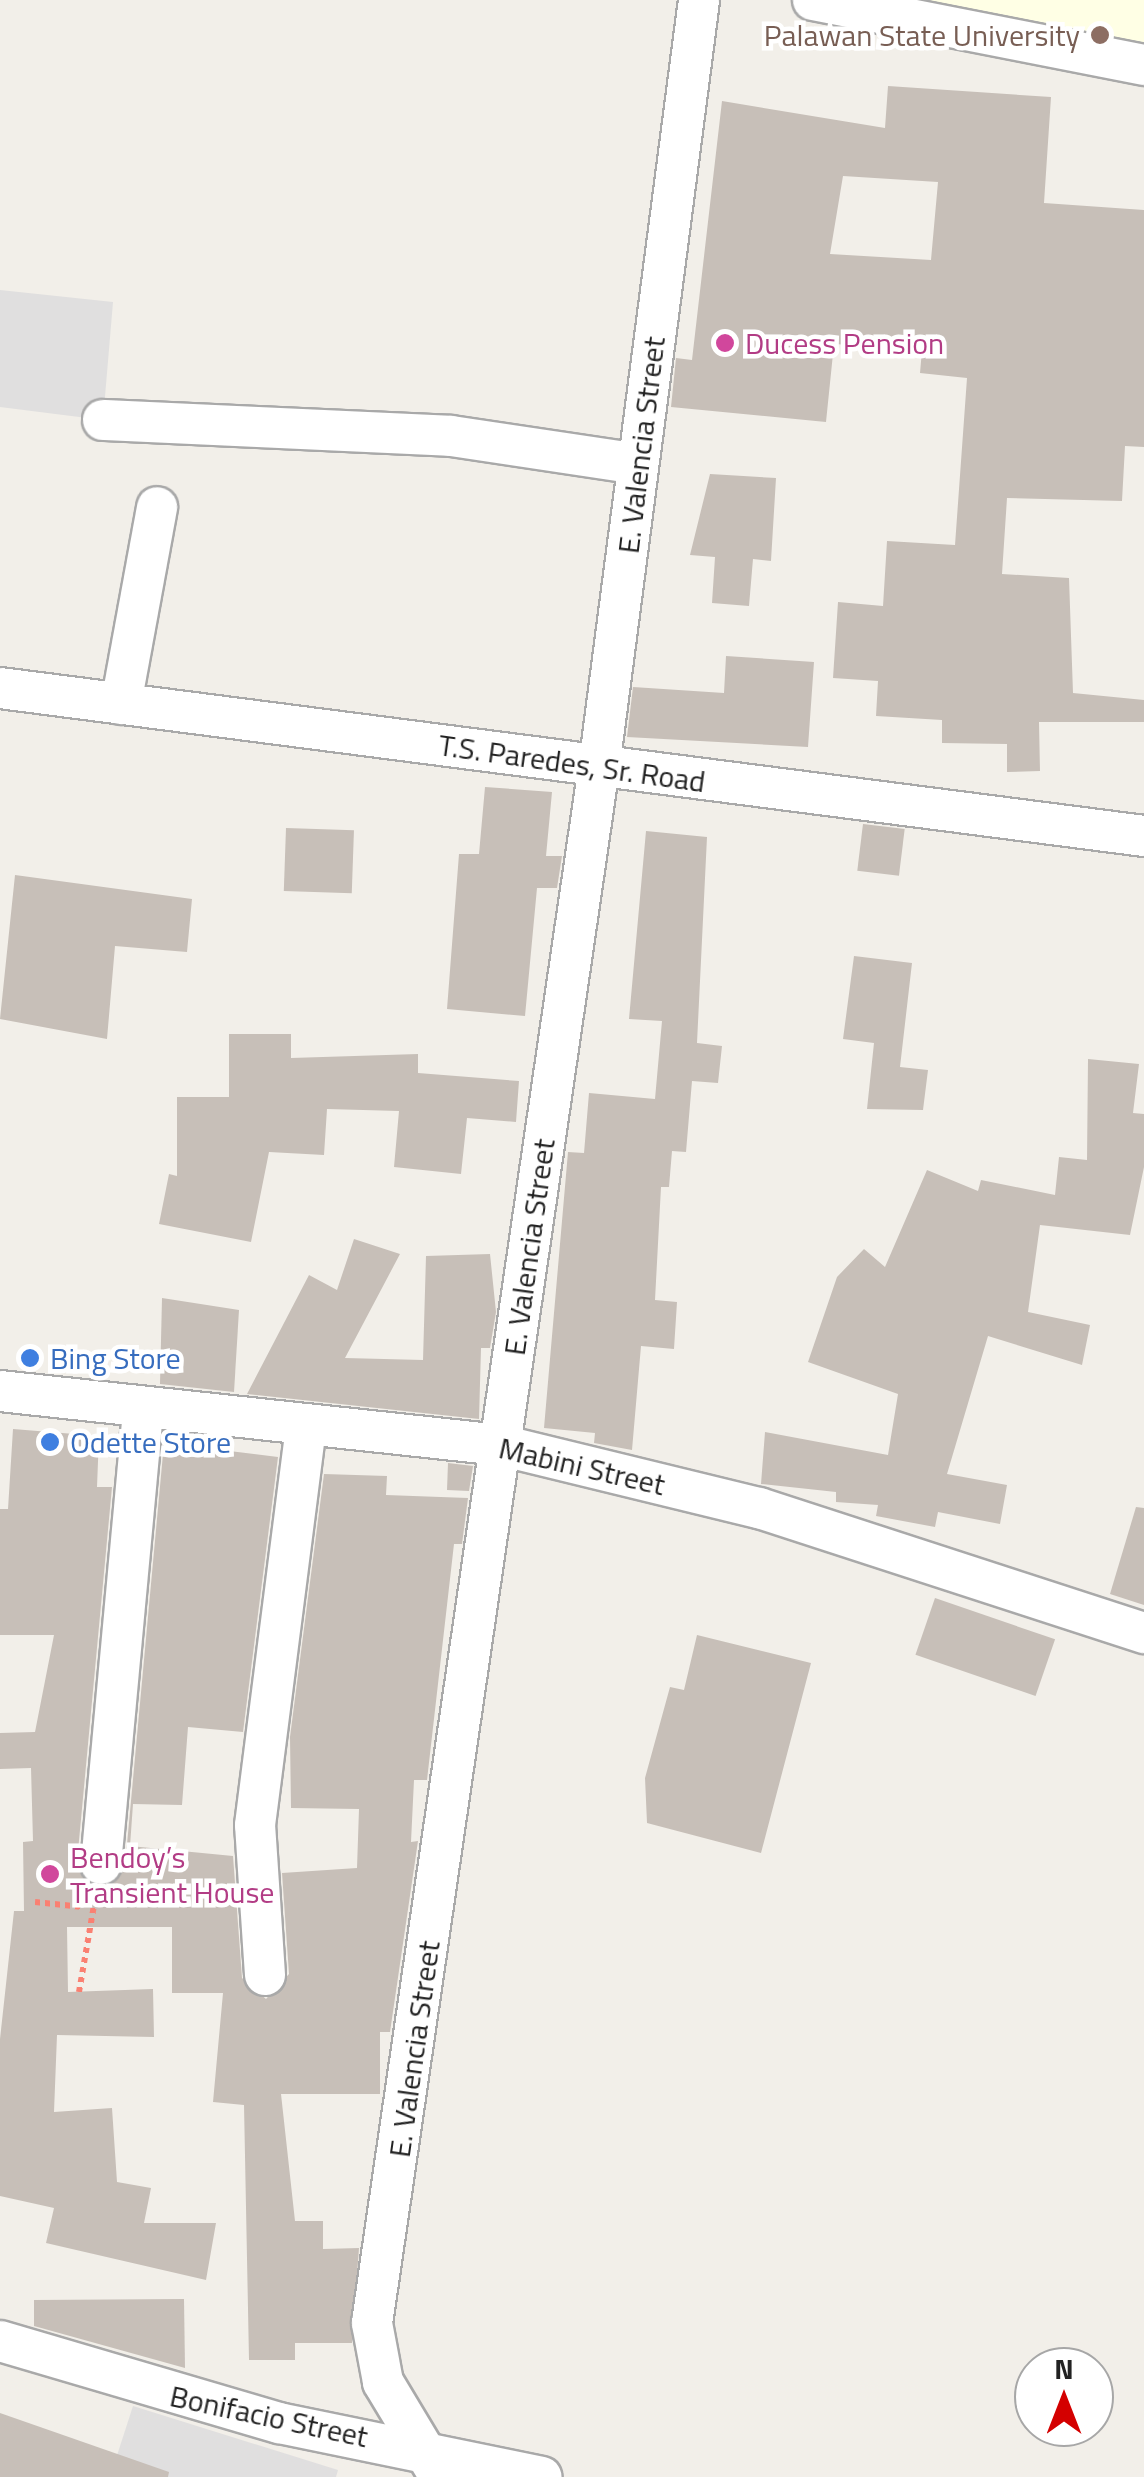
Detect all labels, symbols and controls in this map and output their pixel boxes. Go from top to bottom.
place label: Palawan State University [764,17,1080,53]
marker: Palawan State University [1089,24,1111,46]
place label: Ducess Pension [745,325,944,361]
marker: Ducess Pension [714,332,736,354]
street label: E. Valencia Street [610,335,672,555]
street label: T.S. Paredes, Sr. Road [436,726,708,800]
street label: E. Valencia Street [496,1136,562,1358]
place label: Bing Store [50,1340,181,1376]
marker: Bing Store [19,1347,41,1369]
place label: Odette Store [70,1424,231,1460]
street label: Mabini Street [496,1429,668,1503]
marker: Odette Store [39,1431,61,1453]
place label: Bendoy’s Transient House [70,1839,275,1910]
marker: Bendoy’s Transient House [39,1863,61,1885]
street label: E. Valencia Street [381,1938,447,2160]
north arrow [1014,2347,1114,2447]
text: N [1054,2347,1074,2390]
street label: Bonifacio Street [167,2377,371,2455]

